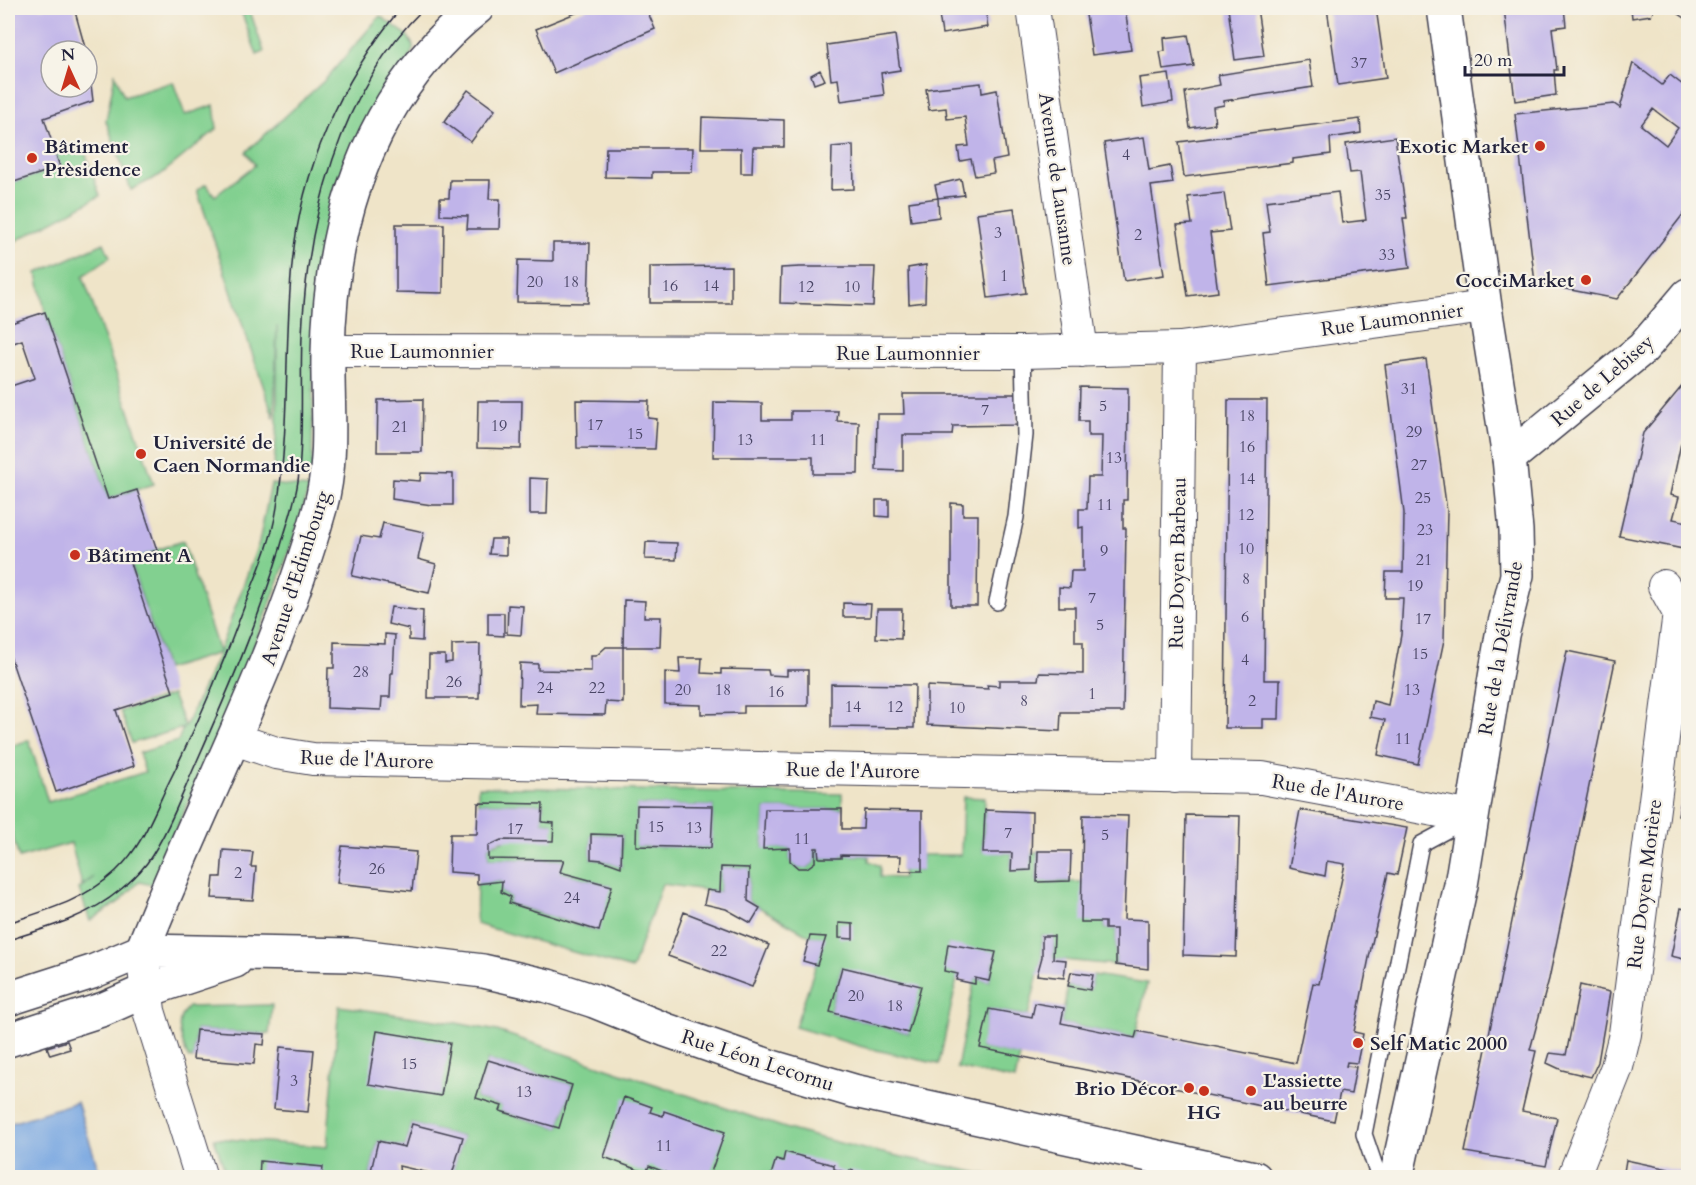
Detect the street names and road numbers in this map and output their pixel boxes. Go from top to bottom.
street label: Avenue de Lausanne [1032,91,1083,267]
street label: Rue Laumonnier [1319,296,1466,343]
street label: Rue de Lebisey [1545,328,1660,433]
street label: Rue Laumonnier [350,338,494,365]
street label: Rue Laumonnier [836,340,980,367]
street label: Rue Doyen Barbeau [1163,477,1192,649]
street label: Avenue d'Edimbourg [255,487,337,669]
street label: Rue de la Délivrande [1472,559,1529,737]
street label: Rue de l'Aurore [300,744,434,775]
street label: Rue de l'Aurore [786,756,920,785]
street label: Rue de l'Aurore [1270,768,1406,817]
street label: Rue Doyen Morière [1621,798,1668,970]
street label: Rue Léon Lecornu [678,1023,838,1098]

